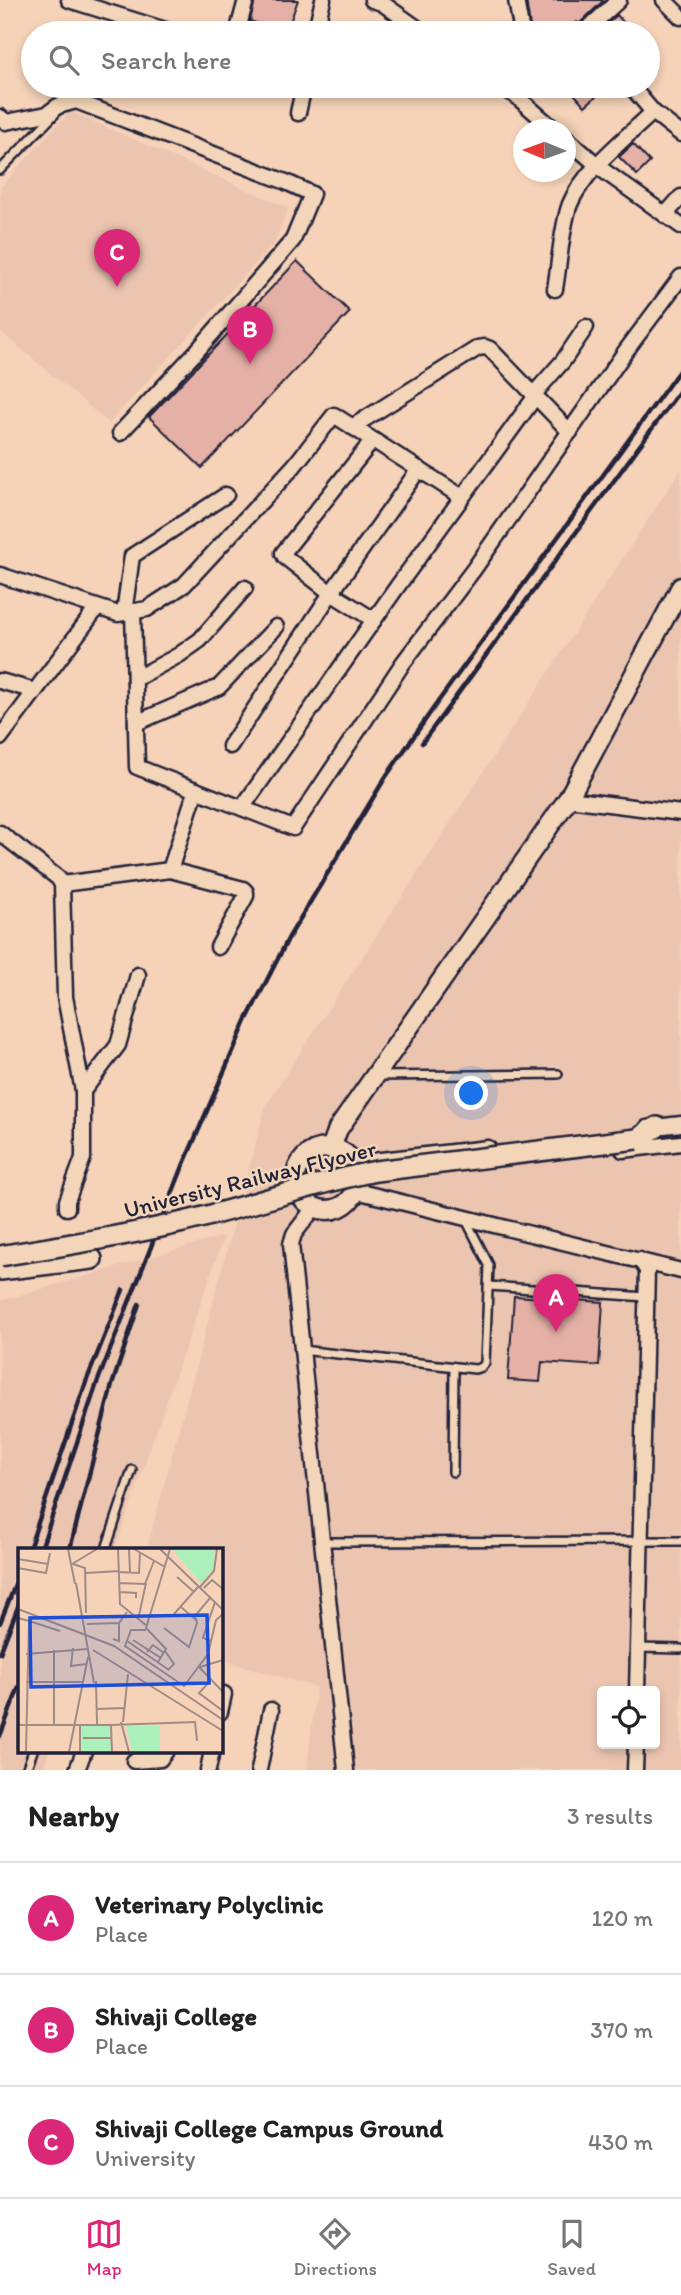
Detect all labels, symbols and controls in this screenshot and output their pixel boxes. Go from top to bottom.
search box [21,21,660,98]
icon: search [45,41,83,79]
text: Search here [101,44,231,76]
north arrow [513,119,576,182]
pin: C [94,229,140,287]
pin: B [227,306,273,364]
your location [454,1076,488,1110]
street label: University Railway Flyover [121,1134,379,1224]
pin: A [533,1274,579,1332]
inset map [18,1548,222,1752]
map controls [597,1686,660,1749]
button: locate [597,1686,660,1749]
text: Nearby [28,1797,119,1834]
text: 3 results [567,1802,653,1830]
text: Veterinary Polyclinic [95,1888,323,1920]
text: A [44,1904,58,1932]
text: 120 m [592,1904,653,1932]
text: Place [95,1920,148,1948]
text: Shivaji College [95,2000,257,2032]
text: B [44,2016,58,2044]
text: 370 m [590,2016,653,2044]
text: Place [95,2032,148,2060]
text: Shivaji College Campus Ground [95,2112,443,2144]
text: C [44,2128,58,2156]
text: 430 m [588,2128,653,2156]
text: University [95,2144,195,2172]
tab: Map [85,2215,123,2280]
tab: Directions [293,2215,377,2280]
tab: Saved [547,2215,596,2280]

